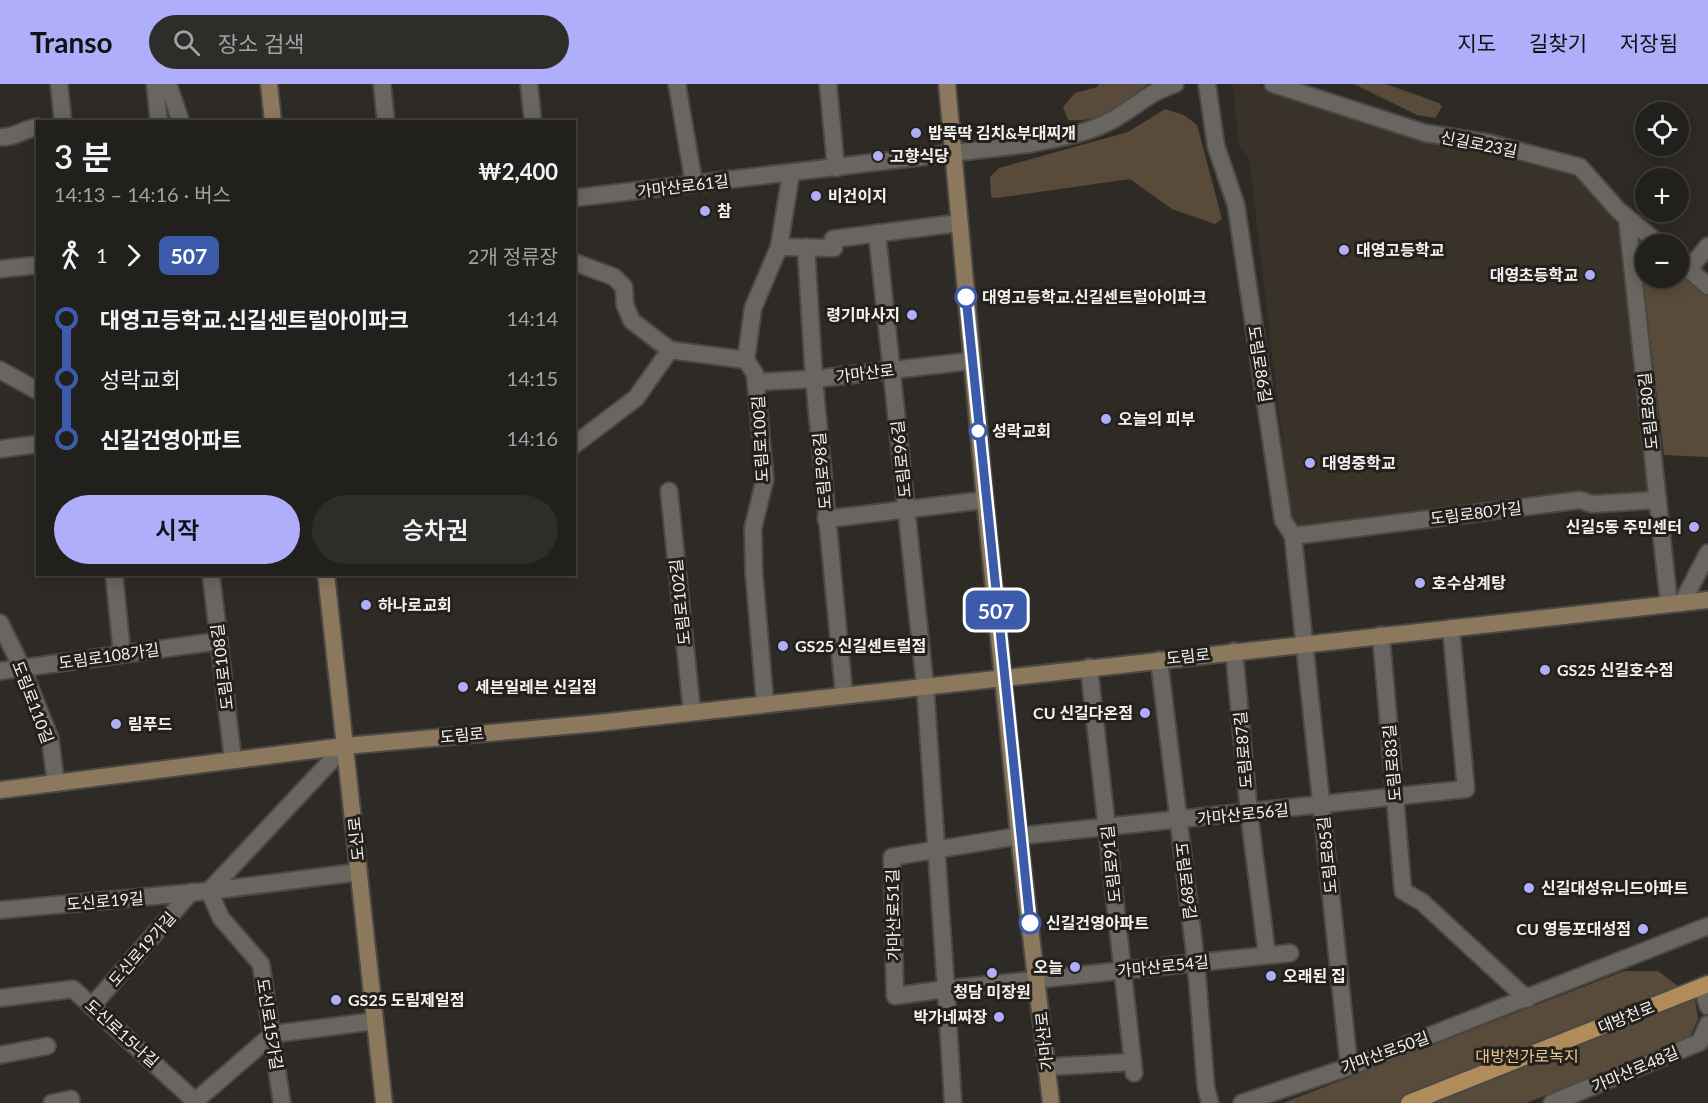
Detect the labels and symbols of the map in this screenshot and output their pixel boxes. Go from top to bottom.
place label: 밥뚝딱 김치&부대찌개 [928,123,1076,142]
marker: 밥뚝딱 김치&부대찌개 [909,126,923,140]
street label: 신길로23길 [1439,127,1519,160]
place label: 고향식당 [890,146,949,165]
marker: 고향식당 [871,149,885,163]
street label: 가마산로61길 [636,170,730,201]
place label: 비건이지 [828,186,887,205]
marker: 비건이지 [809,189,823,203]
place label: 참 [717,201,732,220]
marker: 참 [698,204,712,218]
place label: 대영고등학교 [1356,240,1445,259]
marker: 대영고등학교 [1337,243,1351,257]
place label: 대영초등학교 [1490,265,1578,284]
marker: 대영초등학교 [1583,268,1597,282]
marker: 대영고등학교.신길센트럴아이파크 [955,286,977,308]
place label: 대영고등학교.신길센트럴아이파크 [982,287,1207,306]
place label: 령기마사지 [826,305,900,324]
marker: 령기마사지 [905,308,919,322]
street label: 도림로86길 [1245,324,1276,404]
street label: 가마산로 [835,359,896,386]
street label: 도림로80길 [1634,372,1661,451]
street label: 도림로100길 [748,395,771,483]
place label: 오늘의 피부 [1118,409,1196,428]
marker: 오늘의 피부 [1099,412,1113,426]
street label: 도림로96길 [887,420,914,499]
place label: 성락교회 [992,421,1051,440]
marker: 성락교회 [969,422,987,440]
street label: 도림로98길 [809,432,834,510]
place label: 대영중학교 [1322,453,1396,472]
marker: 대영중학교 [1303,456,1317,470]
street label: 도림로80가길 [1429,497,1523,528]
place label: 신길5동 주민센터 [1566,517,1682,536]
marker: 신길5동 주민센터 [1687,520,1701,534]
street label: 도림로102길 [666,558,693,646]
place label: 호수삼계탕 [1432,573,1506,592]
marker: 호수삼계탕 [1413,576,1427,590]
line badge: 507 [962,590,1030,630]
place label: 하나로교회 [378,595,452,614]
marker: 하나로교회 [359,598,373,612]
street label: 도림로108길 [207,623,236,711]
place label: GS25 신길센트럴점 [795,636,926,655]
street label: 도림로108가길 [57,639,160,672]
marker: GS25 신길센트럴점 [776,639,790,653]
street label: 도림로 [1165,644,1211,667]
street label: 도림로110길 [9,658,58,746]
place label: GS25 신길호수점 [1557,660,1673,679]
marker: GS25 신길호수점 [1538,663,1552,677]
place label: 세븐일레븐 신길점 [475,677,597,696]
marker: 세븐일레븐 신길점 [456,680,470,694]
place label: CU 신길다온점 [1033,703,1133,722]
marker: CU 신길다온점 [1138,706,1152,720]
street label: 도림로87길 [1230,711,1255,789]
place label: 림푸드 [128,714,172,733]
marker: 림푸드 [109,717,123,731]
street label: 도림로 [439,723,485,746]
street label: 도림로83길 [1379,724,1404,802]
street label: 가마산로56길 [1196,799,1290,828]
street label: 도신로 [344,816,367,862]
street label: 도림로85길 [1313,816,1340,895]
street label: 도림로91길 [1097,825,1124,904]
street label: 도림로89길 [1172,841,1201,921]
street label: 가마산로51길 [882,869,903,961]
place label: 신길대성유니드아파트 [1541,878,1688,897]
marker: 신길대성유니드아파트 [1522,881,1536,895]
street label: 도신로19길 [66,888,144,913]
street label: 도신로19가길 [104,908,179,990]
marker: 신길건영아파트 [1019,912,1041,934]
place label: 신길건영아파트 [1046,913,1149,932]
place label: CU 영등포대성점 [1516,919,1631,938]
marker: CU 영등포대성점 [1636,922,1650,936]
street label: 가마산로54길 [1116,951,1210,980]
place label: 오늘 [1034,957,1063,976]
marker: 오늘 [1068,960,1082,974]
marker: 청담 미장원 [985,966,999,980]
place label: 오래된 집 [1283,966,1346,985]
marker: 오래된 집 [1264,969,1278,983]
street label: 도신로15가길 [254,977,287,1071]
place label: 청담 미장원 [953,982,1031,1001]
place label: GS25 도림제일점 [348,990,464,1009]
marker: GS25 도림제일점 [329,993,343,1007]
street label: 도신로15나길 [82,995,163,1071]
street label: 대방천로 [1595,997,1657,1036]
place label: 박가네짜장 [913,1007,987,1026]
marker: 박가네짜장 [992,1010,1006,1024]
street label: 가마산로 [1031,1011,1056,1071]
street label: 가마산로50길 [1338,1027,1431,1076]
street label: 가마산로48길 [1589,1042,1681,1095]
park label: 대방천가로녹지 [1475,1046,1579,1065]

